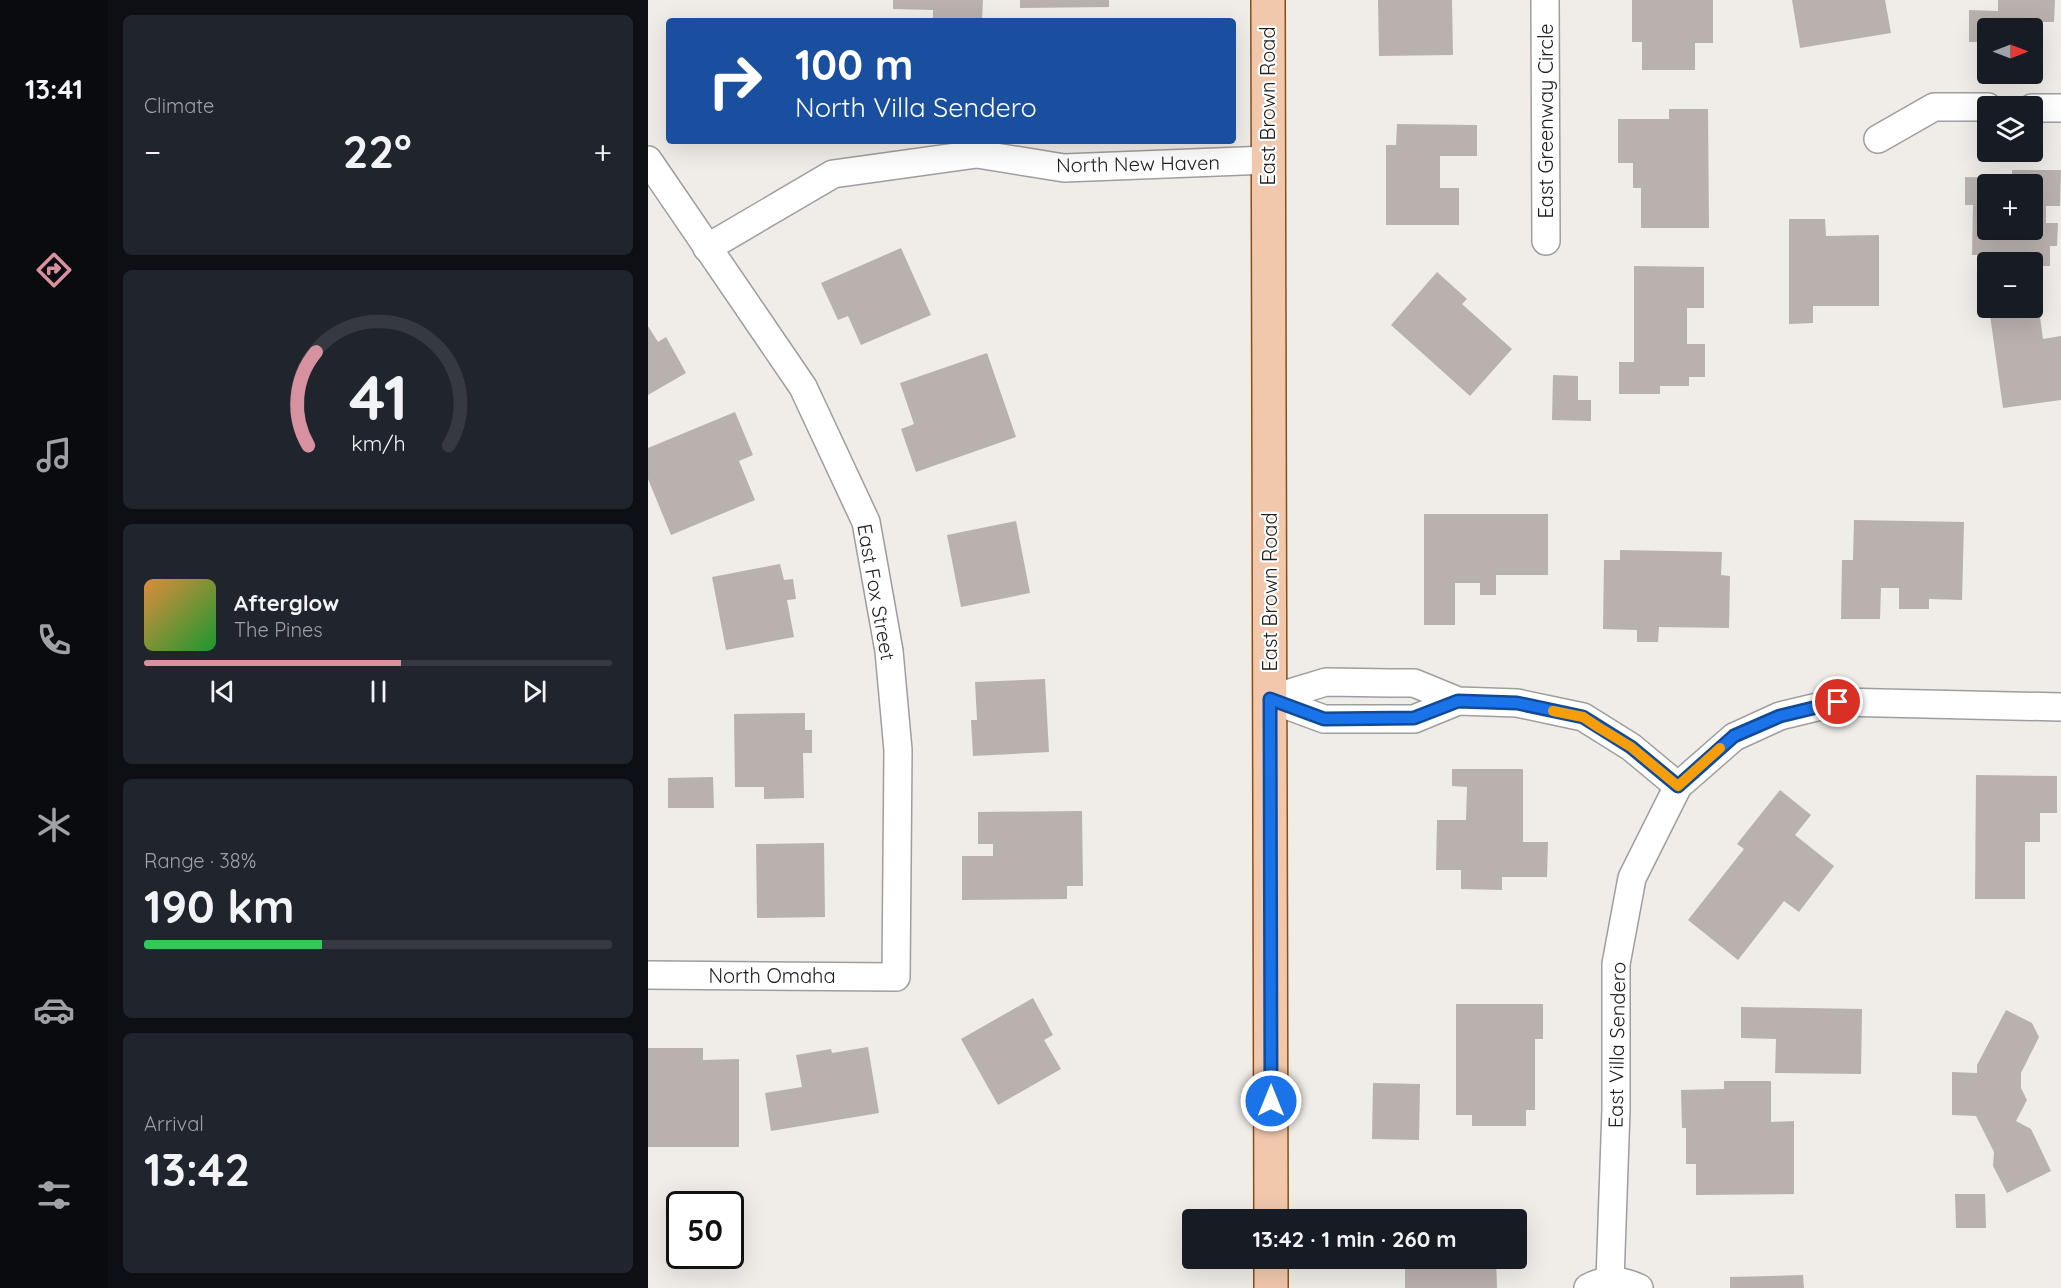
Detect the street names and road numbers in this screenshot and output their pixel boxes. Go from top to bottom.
street label: East Greenway Circle [1533,23,1558,219]
street label: East Brown Road [1255,26,1280,186]
street label: North New Haven [1056,150,1220,177]
street label: East Brown Road [1257,512,1282,672]
street label: East Fox Street [852,522,901,662]
street label: East Villa Sendero [1603,962,1630,1128]
street label: North Omaha [708,963,836,988]

